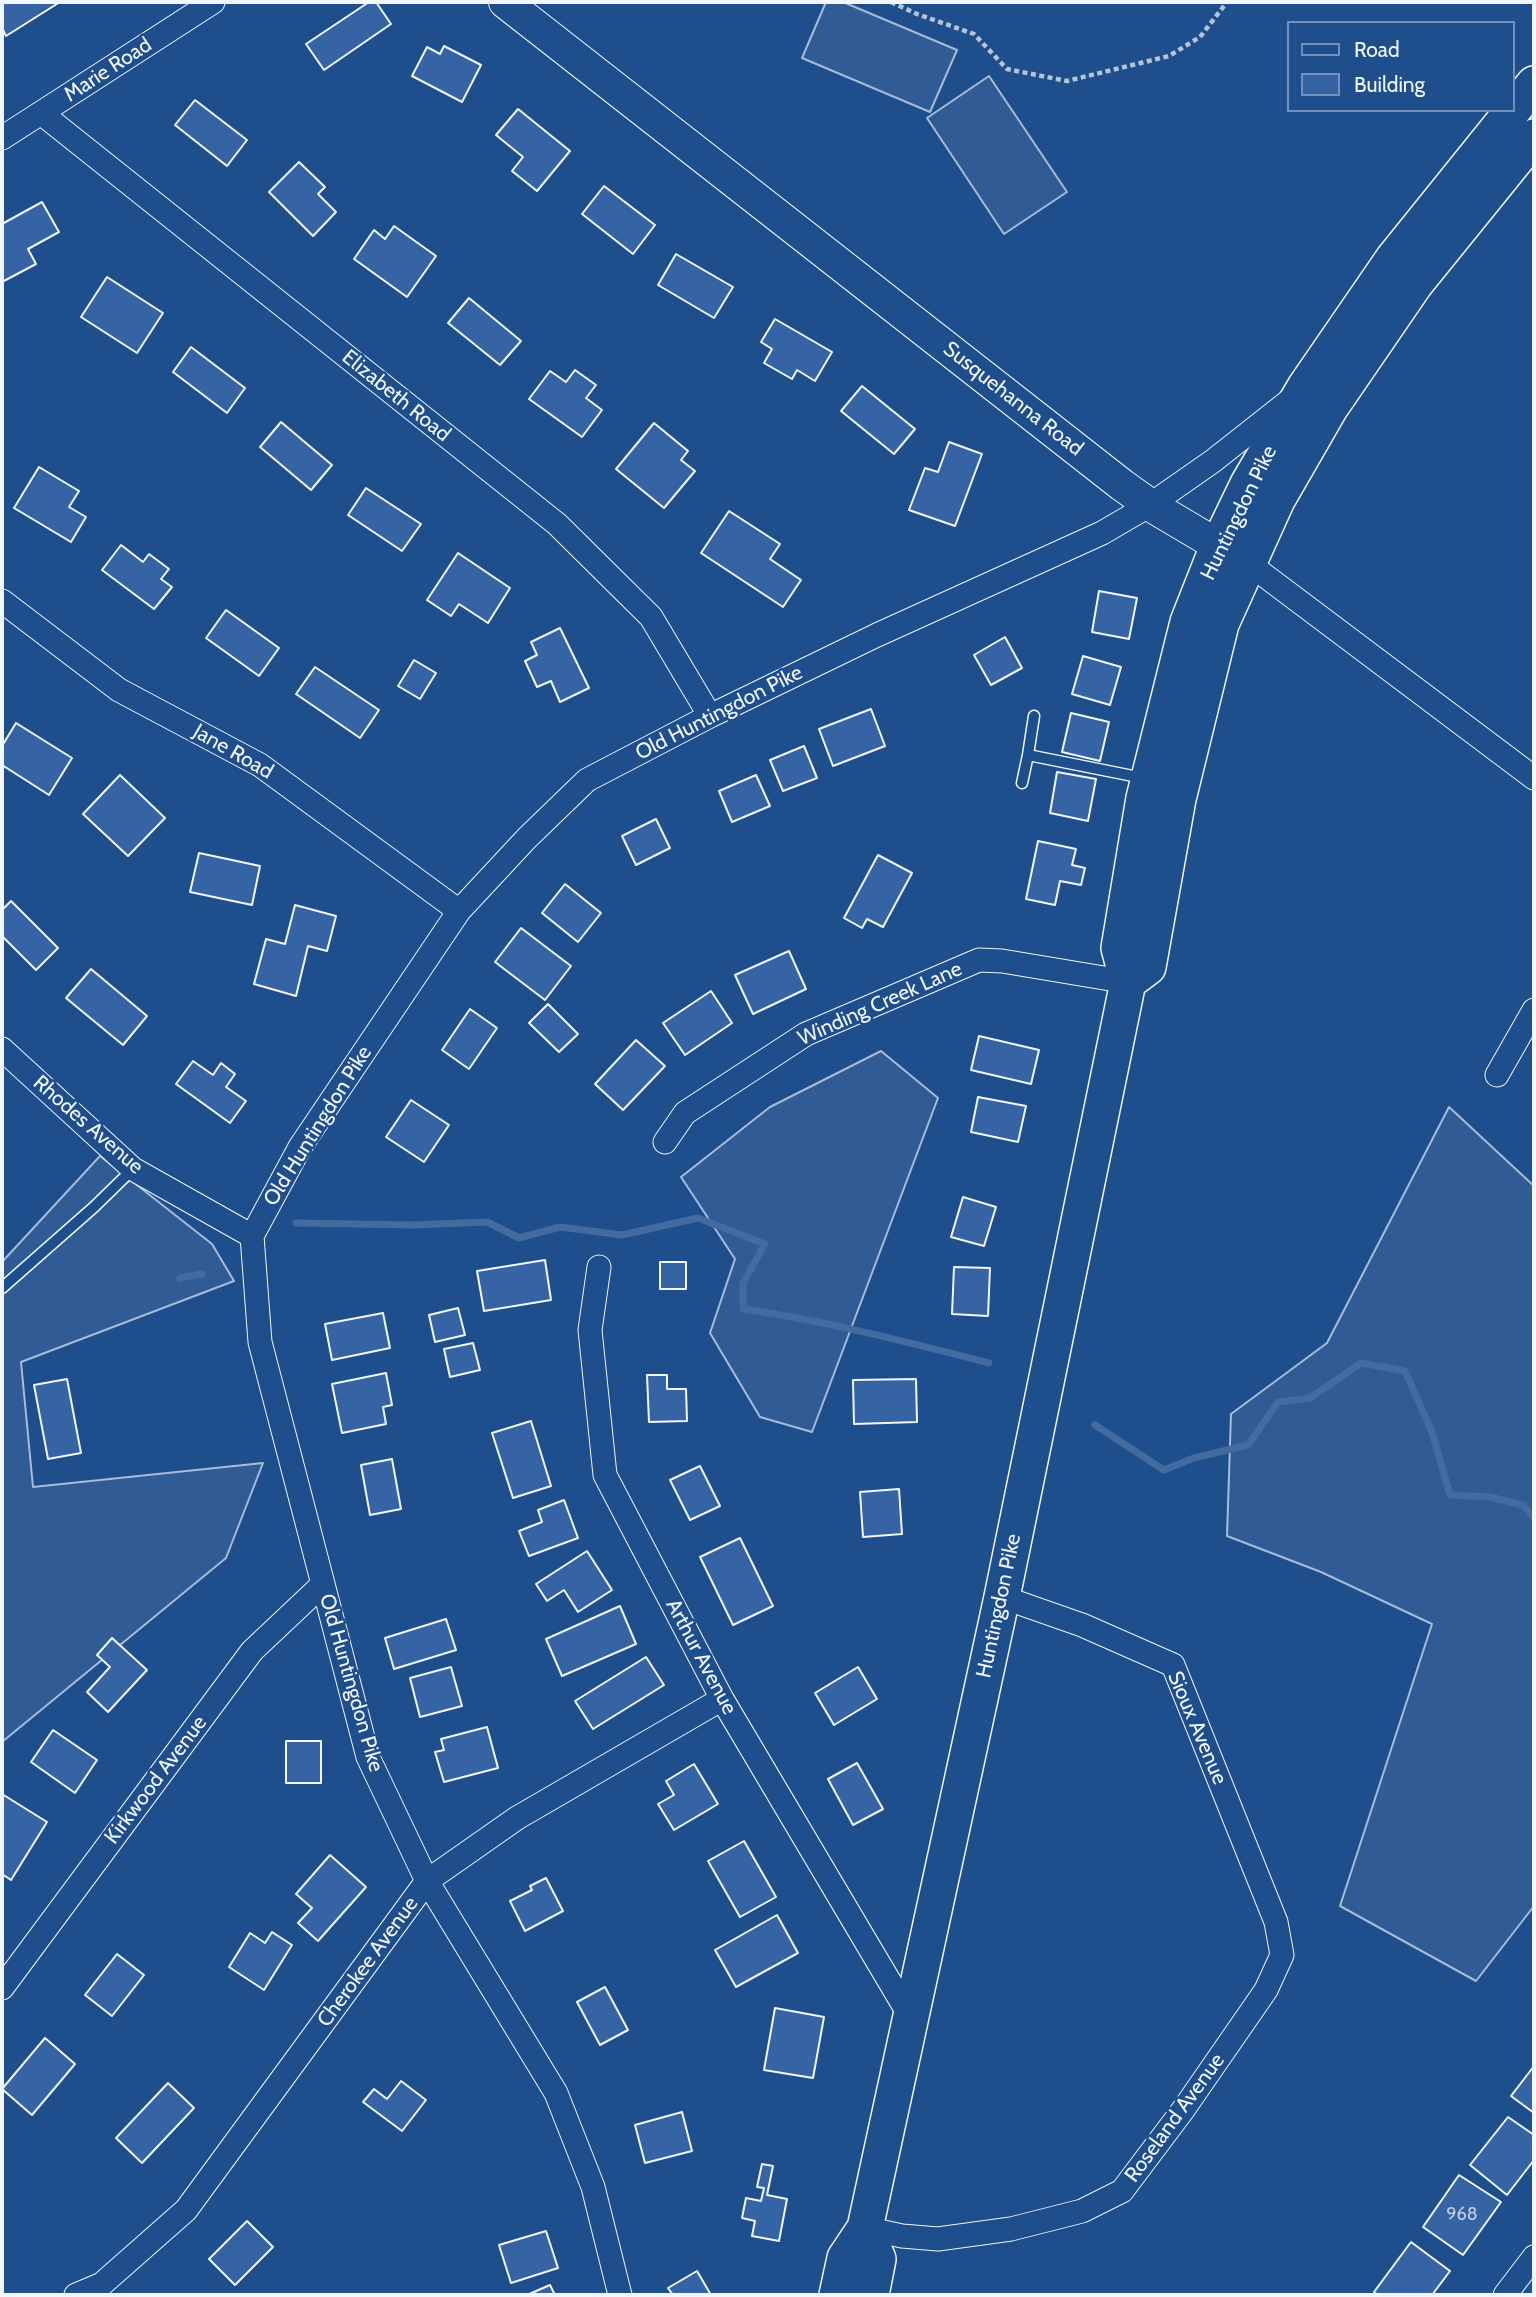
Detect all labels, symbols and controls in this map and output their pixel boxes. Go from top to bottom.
legend [1288,21,1515,112]
street label: Marie Road [60,32,156,108]
text: Road [1354,37,1400,62]
text: Building [1354,72,1425,97]
street label: Susquehanna Road [938,337,1088,461]
street label: Elizabeth Road [337,345,455,447]
street label: Huntingdon Pike [1196,442,1282,584]
street label: Old Huntingdon Pike [631,660,807,766]
street label: Jane Road [189,719,277,785]
street label: Winding Creek Lane [794,957,966,1051]
street label: Old Huntingdon Pike [259,1041,377,1211]
street label: Rhodes Avenue [28,1070,148,1180]
street label: Huntingdon Pike [971,1532,1027,1680]
street label: Old Huntingdon Pike [314,1591,388,1775]
street label: Arthur Avenue [660,1595,742,1719]
street label: Sioux Avenue [1162,1668,1232,1788]
street label: Kirkwood Avenue [100,1711,212,1849]
street label: Cherokee Avenue [312,1892,424,2032]
street label: Roseland Avenue [1120,2049,1230,2187]
house number: 968 [1446,2204,1478,2226]

